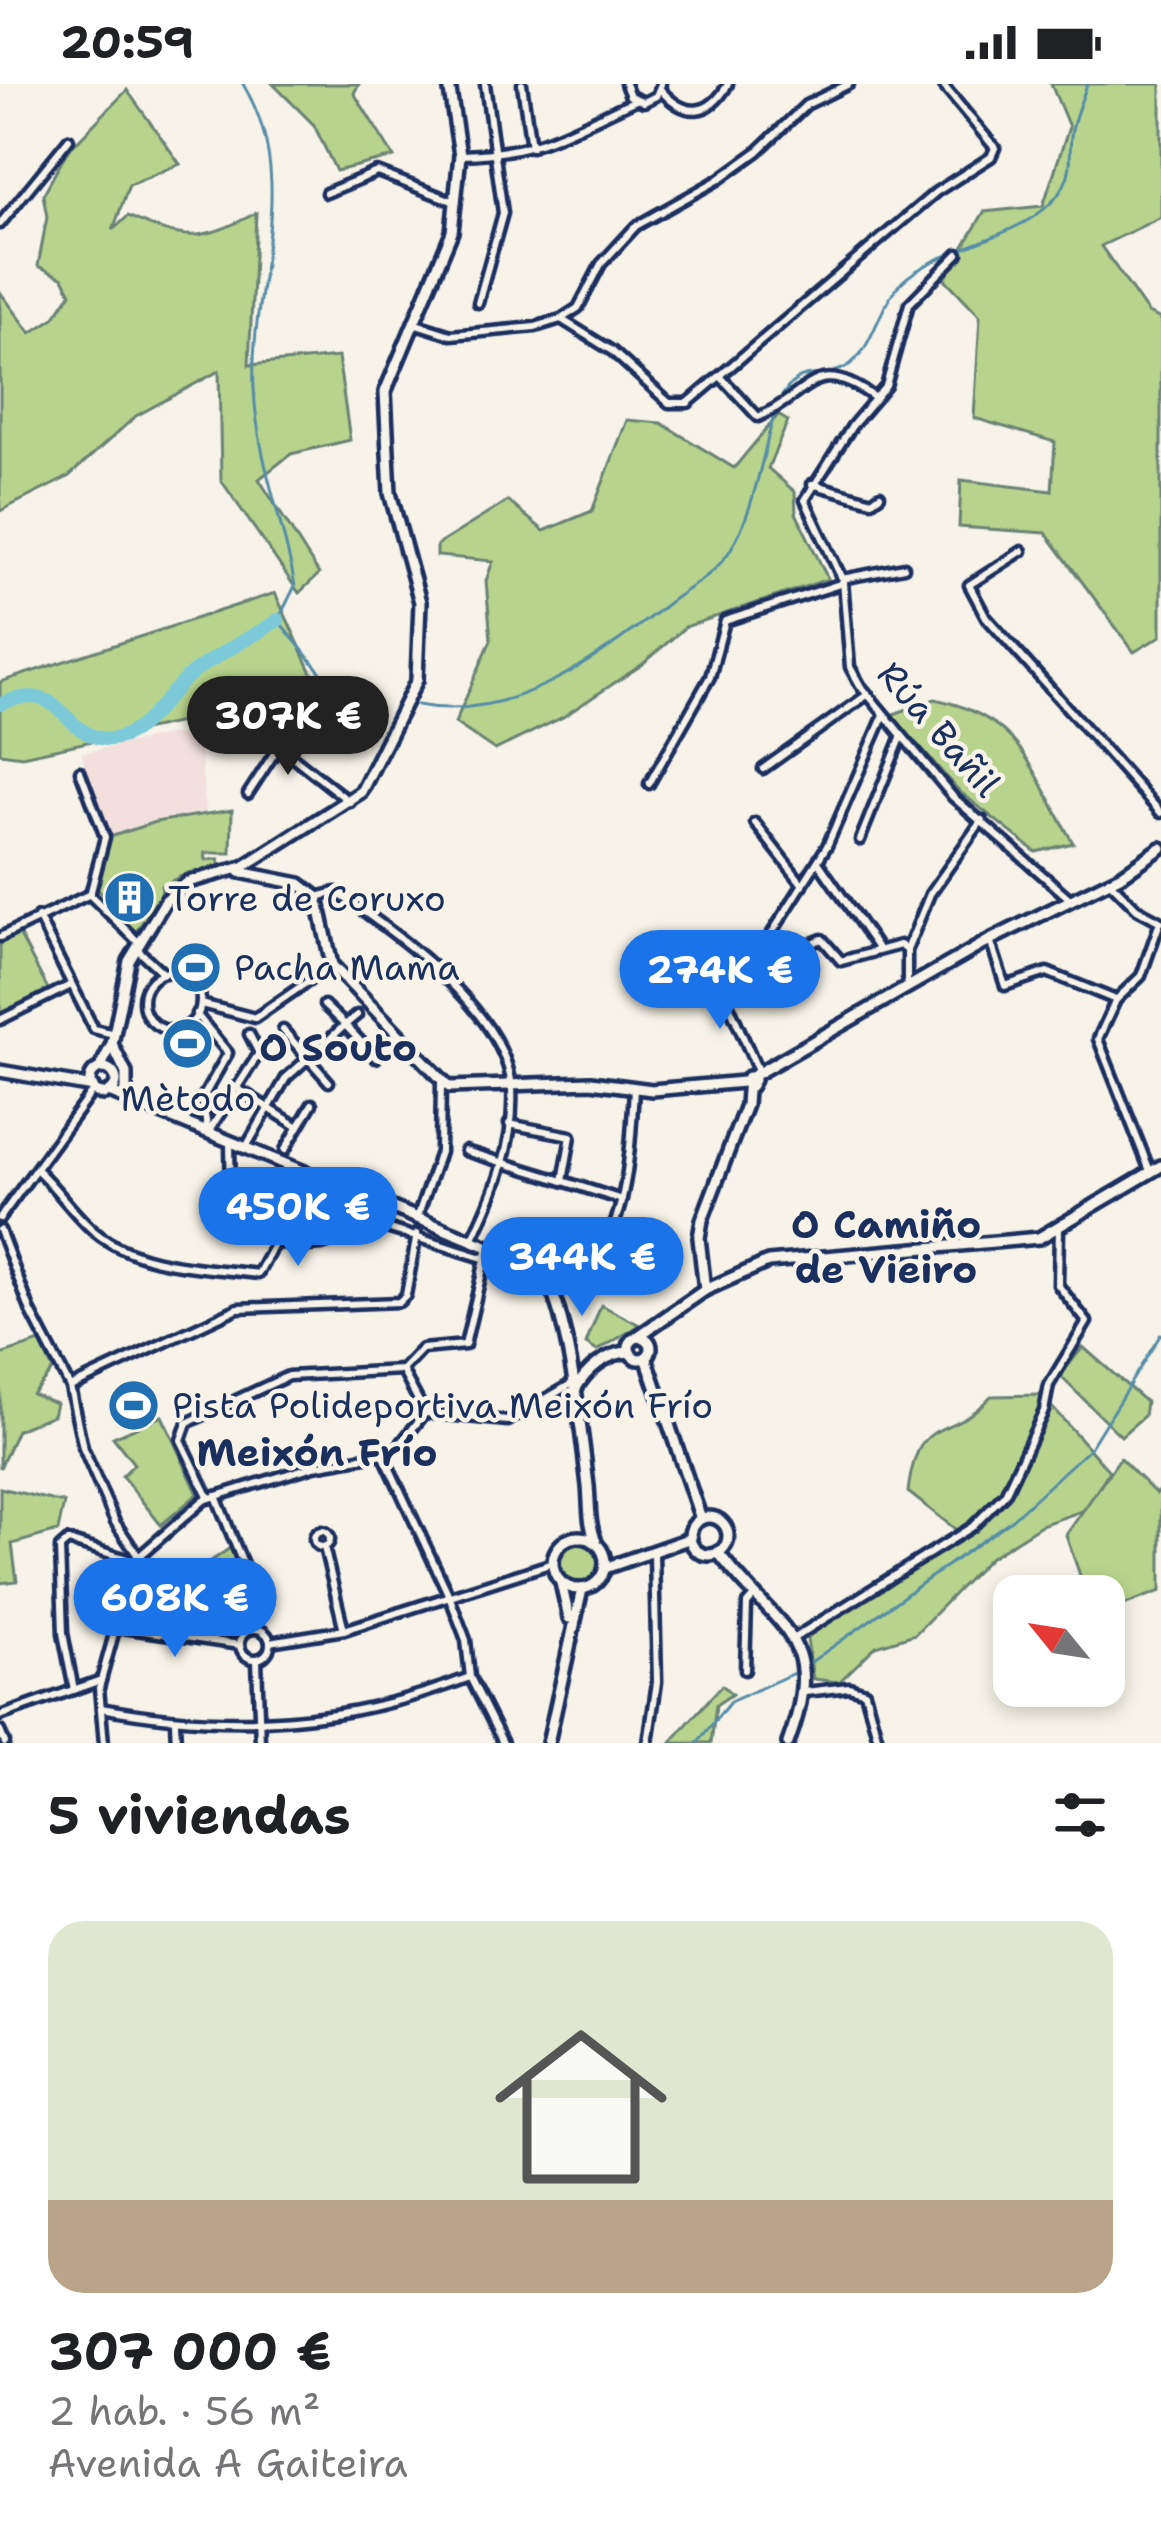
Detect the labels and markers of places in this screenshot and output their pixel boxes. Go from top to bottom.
pin: 307K € [190,676,386,778]
building icon: Torre de Coruxo [101,870,157,926]
place label: Torre de Coruxo [168,874,446,923]
pin: 274K € [622,930,818,1032]
sports icon: Pacha Mama [167,939,223,995]
place label: Pacha Mama [234,943,460,992]
sports icon: Mètodo [160,1015,216,1071]
place label: Mètodo [121,1074,256,1123]
pin: 450K € [200,1167,396,1269]
pin: 344K € [484,1217,680,1319]
sports icon: Pista Polideportiva Meixón Frío [105,1377,161,1433]
place label: Pista Polideportiva Meixón Frío [172,1381,713,1430]
pin: 608K € [77,1558,273,1660]

